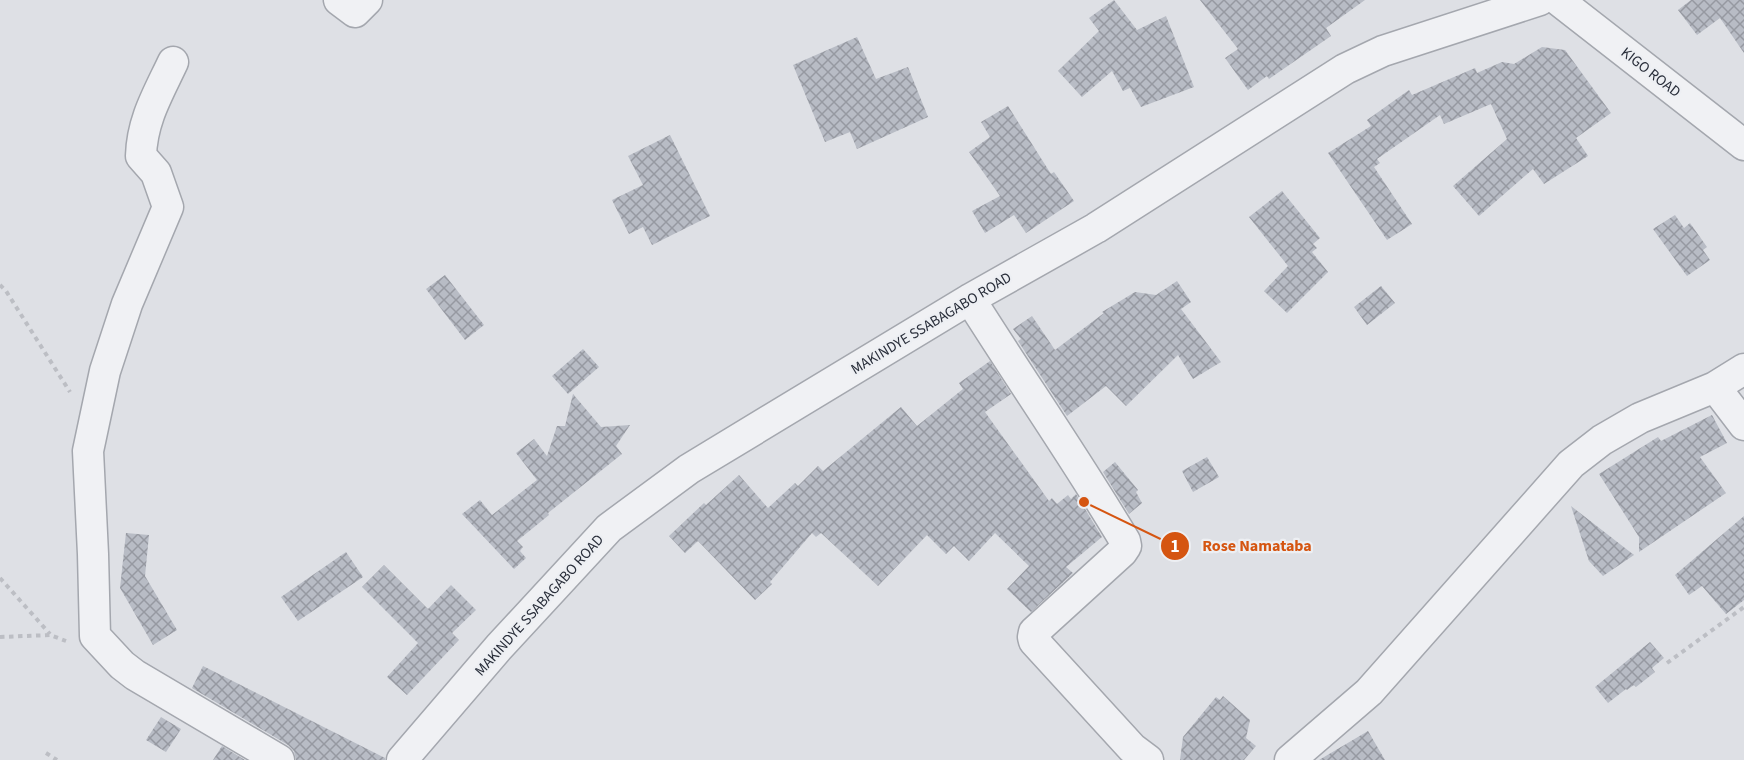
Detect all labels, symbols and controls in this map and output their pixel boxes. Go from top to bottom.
street label: KIGO ROAD [1616,42,1685,102]
street label: MAKINDYE SSABAGABO ROAD [847,267,1016,380]
callout: Rose Namataba [1160,529,1324,563]
street label: MAKINDYE SSABAGABO ROAD [470,530,609,681]
text: 1 [1170,534,1180,559]
text: Rose Namataba [1202,535,1312,557]

